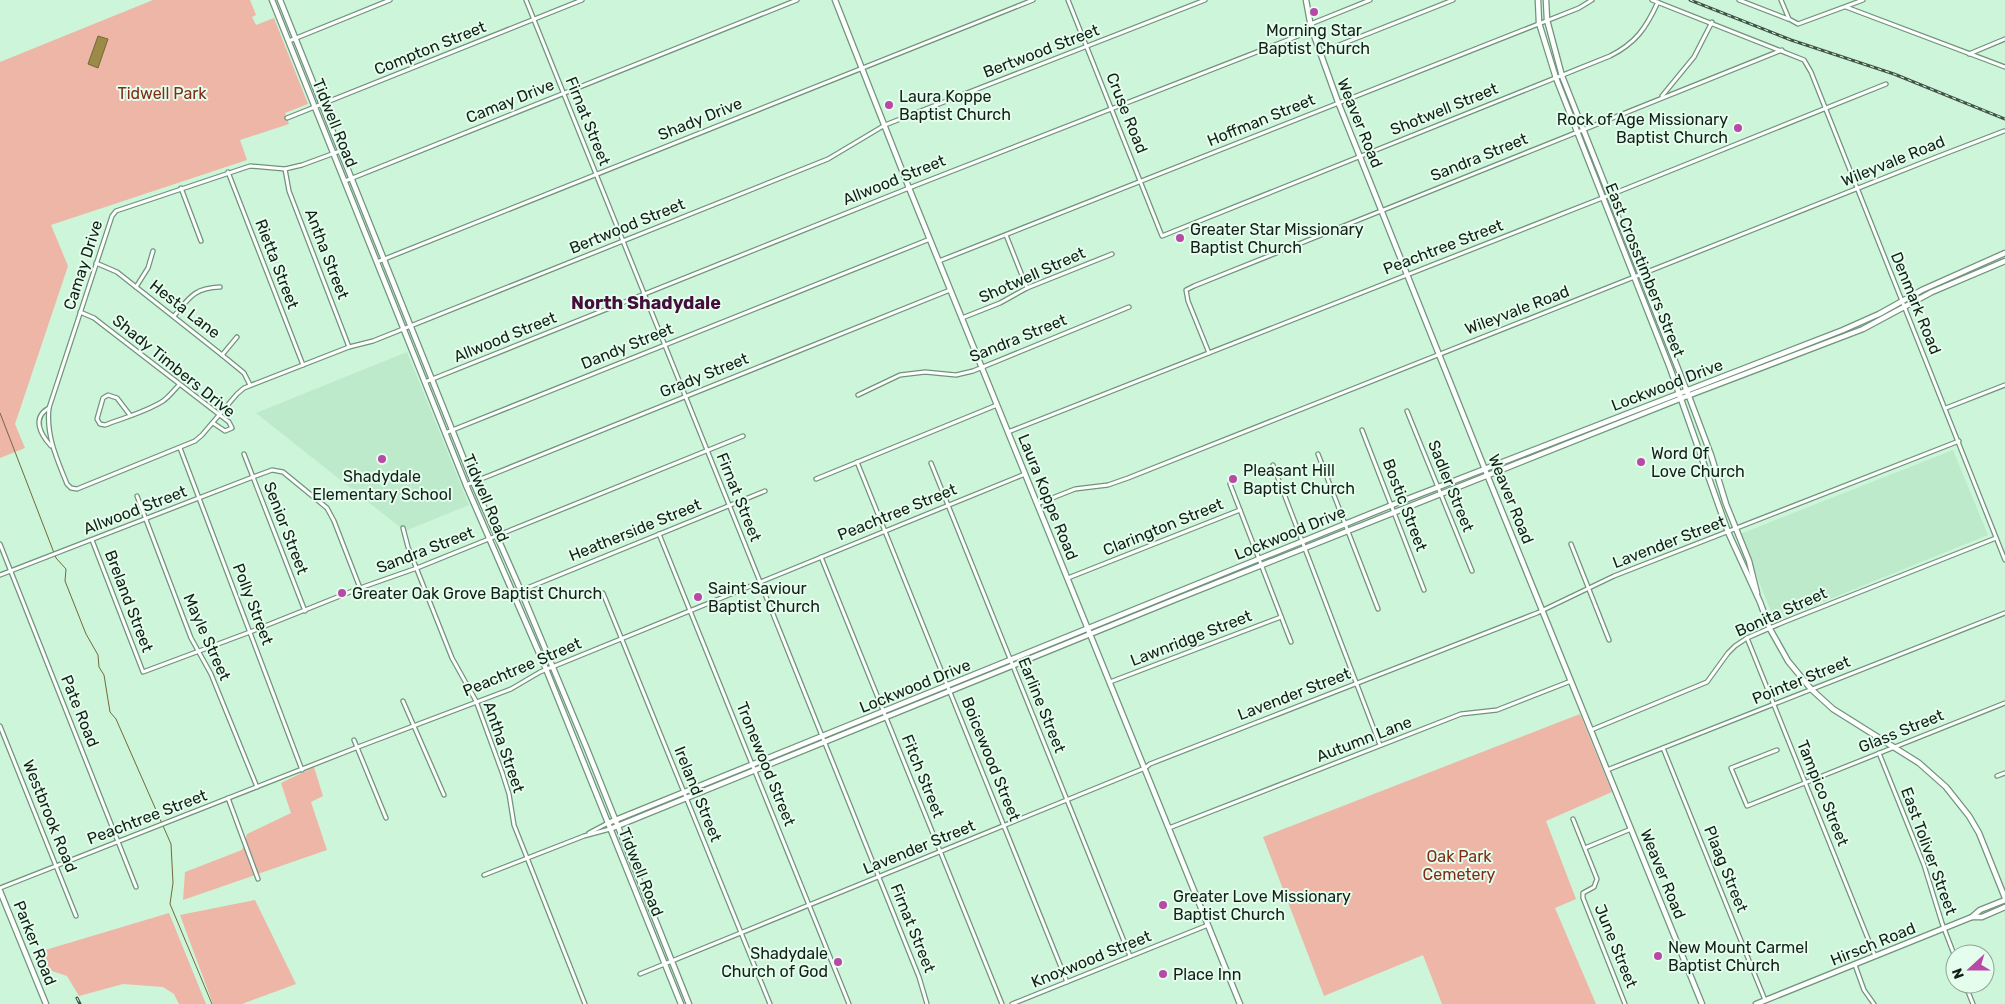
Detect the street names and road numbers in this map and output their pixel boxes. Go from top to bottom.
street label: Compton Street [371,17,489,79]
street label: Bertwood Street [980,20,1102,82]
street label: Cruse Road [1102,70,1152,156]
street label: Firnat Street [562,74,614,168]
street label: Camay Drive [463,75,557,127]
street label: Weaver Road [1333,75,1387,171]
street label: Tidwell Road [309,76,361,170]
street label: Shotwell Street [1387,79,1501,139]
street label: Hoffman Street [1204,90,1318,150]
street label: Shady Drive [655,94,745,144]
street label: Sandra Street [1428,129,1530,185]
street label: Wileyvale Road [1838,132,1948,190]
street label: Allwood Street [840,151,948,209]
street label: East Crosstimbers Street [1601,180,1689,360]
street label: Bertwood Street [567,194,687,258]
street label: Antha Street [301,206,353,302]
street label: Peachtree Street [1380,215,1506,279]
street label: Rietta Street [251,216,303,312]
street label: Camay Drive [60,218,106,312]
street label: Shotwell Street [976,243,1088,307]
street label: Denmark Road [1887,249,1945,357]
street label: Hesta Lane [146,276,224,342]
street label: Wileyvale Road [1462,281,1572,339]
street label: Allwood Street [451,308,559,366]
street label: Sandra Street [967,310,1069,366]
street label: Shady Timbers Drive [109,311,239,421]
street label: Dandy Street [578,319,676,373]
street label: Grady Street [657,349,751,401]
street label: Lockwood Drive [1608,355,1726,415]
street label: Laura Koppe Road [1014,431,1082,563]
street label: Sadler Street [1424,437,1478,535]
street label: Firnat Street [713,450,765,544]
street label: Tidwell Road [459,451,513,545]
street label: Weaver Road [1484,451,1538,547]
street label: Bostic Street [1379,456,1431,554]
street label: Senior Street [260,479,312,577]
street label: Peachtree Street [835,479,959,545]
street label: Allwood Street [81,482,189,538]
street label: Clarington Street [1100,494,1226,560]
street label: Heatherside Street [566,495,704,565]
street label: Lockwood Drive [1232,502,1348,564]
street label: Lavender Street [1610,512,1728,572]
street label: Sandra Street [374,523,476,577]
street label: Breland Street [101,547,157,655]
street label: Polly Street [229,561,277,647]
street label: Bonita Street [1732,583,1830,641]
street label: Mayle Street [179,591,235,683]
street label: Lawnridge Street [1128,606,1254,670]
street label: Peachtree Street [460,634,584,700]
street label: Pointer Street [1749,652,1853,708]
street label: Lockwood Drive [857,655,973,717]
street label: Earline Street [1014,655,1070,755]
street label: Lavender Street [1235,664,1353,724]
street label: Pate Road [57,672,103,750]
street label: Boicewood Street [957,694,1025,824]
street label: Antha Street [480,699,528,795]
street label: Tronewood Street [732,699,800,829]
street label: Glass Street [1856,705,1946,757]
street label: Autumn Lane [1314,712,1414,766]
street label: Fitch Street [898,732,948,820]
street label: Tampico Street [1793,737,1853,849]
street label: Ireland Street [670,743,726,845]
street label: Westbrook Road [19,757,81,875]
street label: Peachtree Street [84,785,210,849]
street label: East Toliver Street [1897,785,1961,917]
street label: Lavender Street [860,816,978,878]
street label: Plaag Street [1700,823,1752,915]
street label: Tidwell Road [615,825,667,919]
street label: Weaver Road [1636,826,1690,922]
street label: Firnat Street [887,881,939,975]
street label: Parker Road [9,898,61,988]
street label: June Street [1591,901,1641,991]
street label: Hirsch Road [1828,918,1918,970]
street label: Knoxwood Street [1028,926,1154,992]

